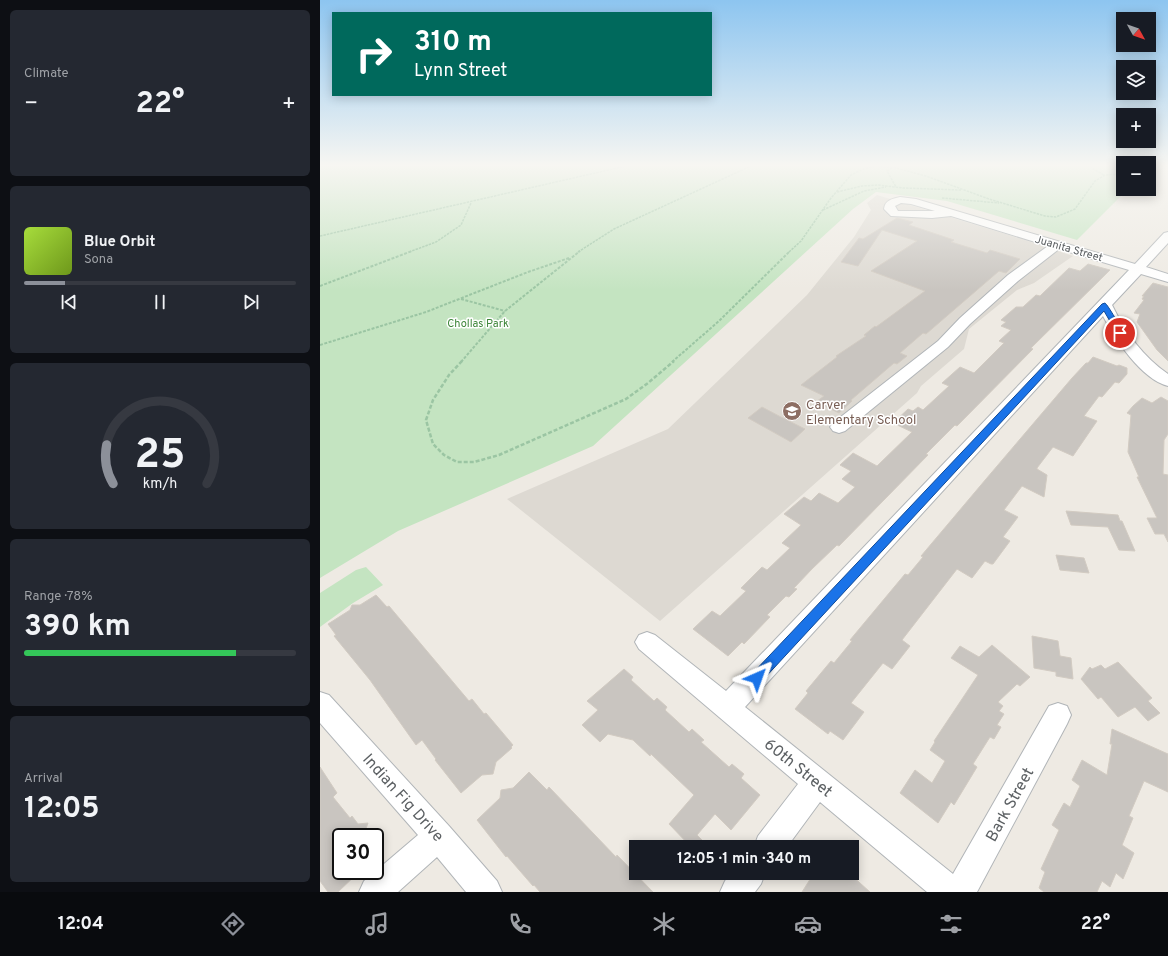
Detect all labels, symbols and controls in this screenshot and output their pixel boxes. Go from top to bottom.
north arrow [1116,12,1156,52]
map controls [1116,12,1156,196]
text: 310 m [414,25,492,61]
icon: right [348,28,400,80]
text: Lynn Street [414,60,507,83]
button: layers [1116,60,1156,100]
text: Climate [24,66,69,82]
text: 22° [135,86,185,123]
text: − [24,91,38,118]
text: + [282,91,296,118]
button: + [1116,108,1156,148]
button: − [1116,156,1156,196]
text: Blue Orbit [84,233,155,252]
street label: Juanita Street [1033,233,1104,265]
text: Sona [84,252,113,268]
icon: previous [58,291,80,313]
icon: pause [149,291,171,313]
icon: next [240,291,262,313]
pin [1103,316,1137,350]
park label: Chollas Park [447,317,509,331]
icon: arrive [1109,322,1131,344]
place label: Carver Elementary School [806,398,916,429]
school or university icon: Carver Elementary School [781,400,803,422]
text: 25 [135,430,185,483]
text: km/h [143,475,177,493]
text: Range · 78% [24,589,93,605]
text: 390 km [24,609,131,646]
position arrow [736,657,778,699]
street label: 60th Street [759,735,836,802]
street label: Indian Fig Drive [358,750,447,847]
street label: Bark Street [982,764,1039,846]
text: Arrival [24,771,63,787]
text: 12:05 [24,791,100,828]
speed limit sign: 30 [332,828,384,880]
text: 12:05 · 1 min · 340 m [677,850,811,869]
icon: directions [219,910,247,938]
icon: music [363,910,391,938]
icon: phone [506,910,534,938]
icon: climate [650,910,678,938]
icon: car [794,910,822,938]
icon: filters [937,910,965,938]
text: 12:04 [58,913,104,936]
text: 22° [1081,913,1110,936]

